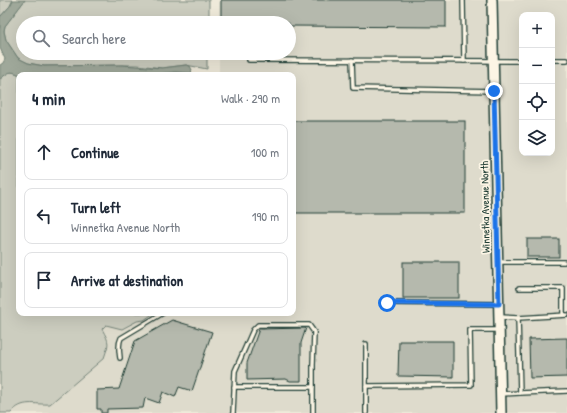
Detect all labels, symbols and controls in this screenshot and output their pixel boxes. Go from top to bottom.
map controls [519,12,555,156]
button: + [519,12,555,48]
search box [16,16,296,60]
icon: search [30,27,52,49]
text: Search here [62,28,126,49]
button: − [519,48,555,84]
route end [485,82,503,100]
button: locate [519,84,555,120]
text: 4 min [32,87,65,110]
text: Walk · 290 m [221,89,280,107]
button: layers [519,120,555,156]
icon: ahead [33,141,55,163]
text: Continue [71,142,119,163]
text: 100 m [251,143,279,161]
street label: Winnetka Avenue North [477,160,493,253]
text: Turn left [71,197,121,218]
icon: left [33,205,55,227]
text: 190 m [252,207,279,225]
text: Winnetka Avenue North [71,218,180,236]
icon: arrive [33,269,55,291]
text: Arrive at destination [71,270,183,291]
route start [378,294,396,312]

